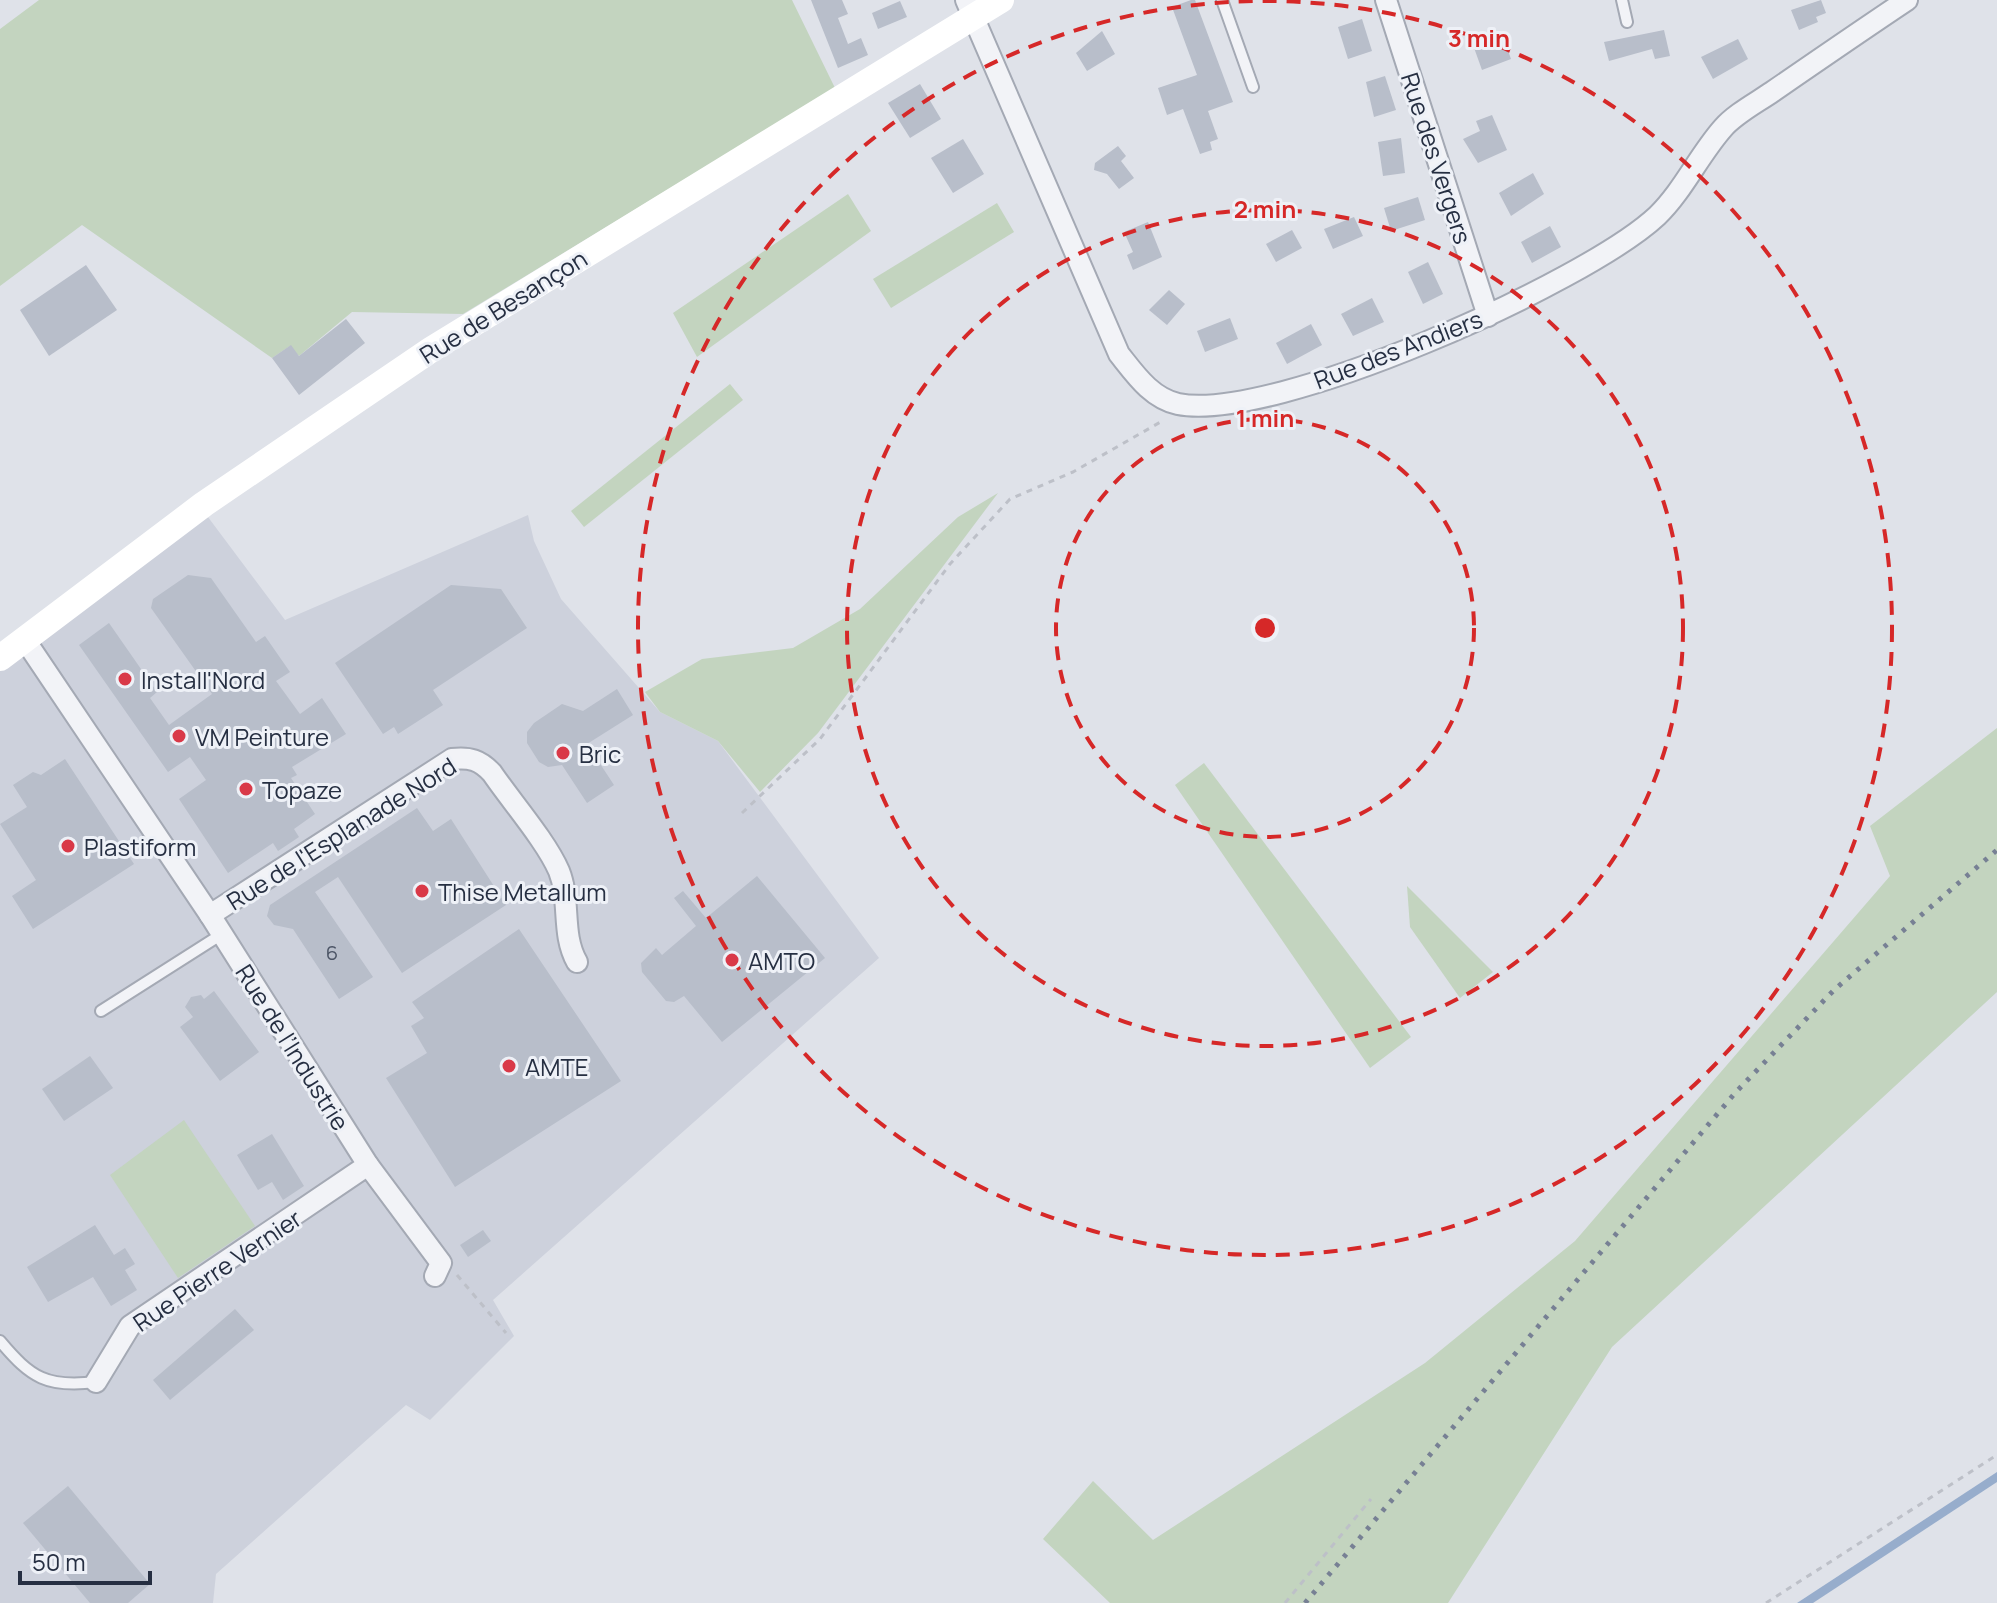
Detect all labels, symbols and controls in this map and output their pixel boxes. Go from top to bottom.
text: 3 min [1448,21,1510,54]
street label: Rue des Vergers [1394,68,1480,248]
text: 2 min [1234,192,1296,225]
street label: Rue de Besançon [413,241,593,371]
street label: Rue des Andiers [1309,302,1487,396]
text: 1 min [1236,401,1294,434]
centre of rings [1251,614,1279,642]
place label: Install'Nord [141,663,265,696]
marker: Install'Nord [116,670,134,688]
place label: VM Peinture [195,720,329,753]
marker: VM Peinture [170,727,188,745]
place label: Bric [579,737,621,770]
marker: Bric [554,744,572,762]
street label: Rue de l'Esplanade Nord [220,749,462,917]
place label: Topaze [262,773,342,806]
marker: Topaze [237,780,255,798]
place label: Plastiform [84,830,196,863]
marker: Plastiform [59,837,77,855]
place label: Thise Metallum [438,875,607,908]
marker: Thise Metallum [413,882,431,900]
house number: 6 [326,939,338,966]
place label: AMTO [748,944,815,977]
marker: AMTO [723,951,741,969]
street label: Rue de l’Industrie [229,958,357,1136]
place label: AMTE [525,1050,588,1083]
marker: AMTE [500,1057,518,1075]
street label: Rue Pierre Vernier [126,1201,308,1339]
scale bar [20,1535,150,1585]
text: 50 m [32,1545,86,1578]

